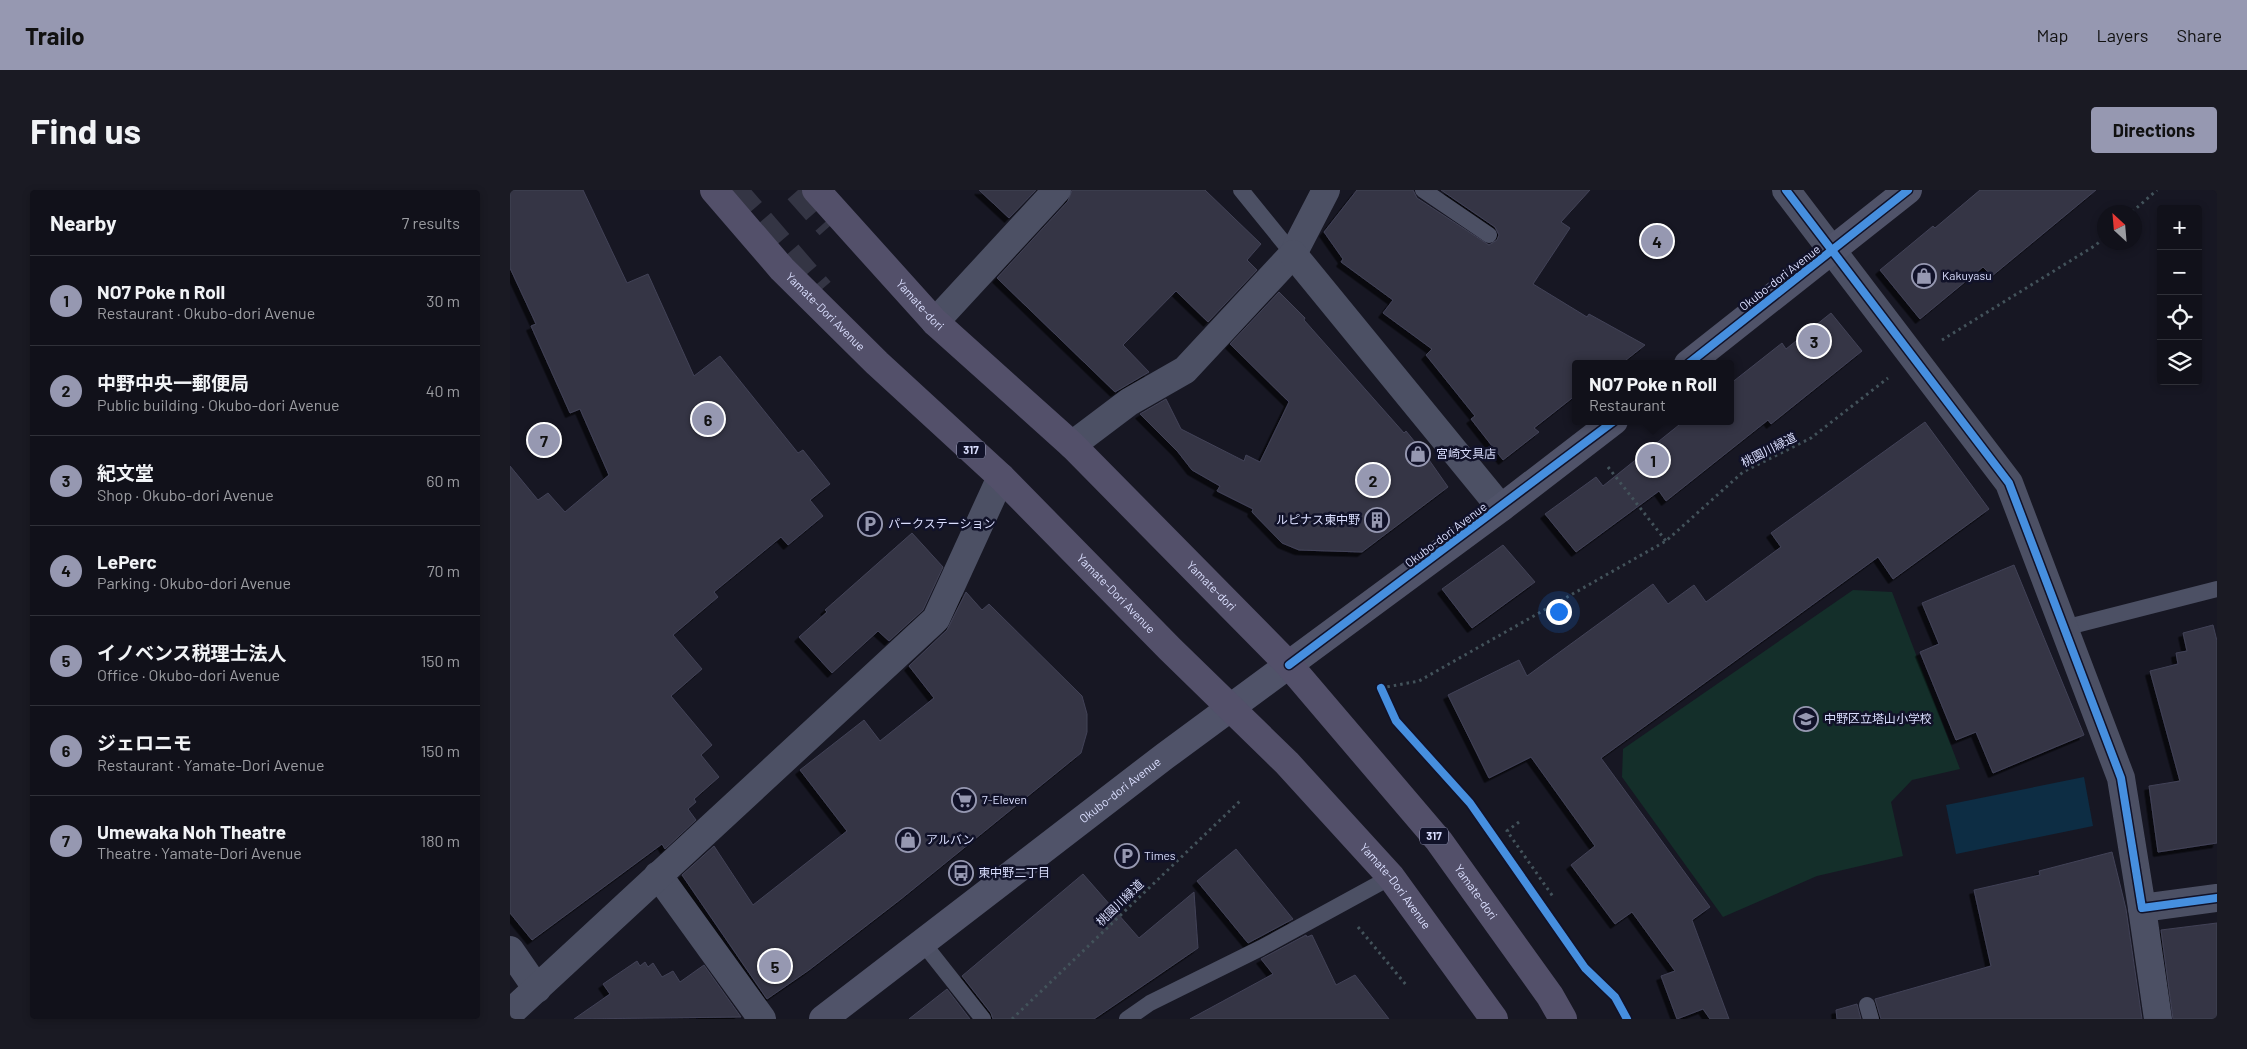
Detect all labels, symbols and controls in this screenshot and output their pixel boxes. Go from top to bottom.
text: Trailo [25,21,85,50]
text: Map [2036,24,2068,46]
text: Layers [2096,24,2149,46]
text: Share [2177,24,2222,46]
button: Directions [2091,107,2217,153]
text: Find us [30,109,141,151]
north arrow [2097,205,2142,250]
map controls [2157,205,2202,385]
button: + [2157,205,2202,250]
text: Nearby [50,210,116,235]
text: 7 results [402,213,460,232]
pin: 4 [1641,222,1673,260]
street label: Okubo-dori Avenue [1736,241,1823,313]
button: − [2157,250,2202,295]
shop icon: Kakuyasu [1911,263,1937,289]
place label: Kakuyasu [1942,268,1992,282]
street label: Yamate-Dori Avenue [783,269,868,353]
street label: Yamate-dori [894,276,947,333]
text: NO7 Poke n Roll [97,280,225,303]
text: 1 [63,291,69,310]
text: 30 m [426,291,460,310]
button: locate [2157,295,2202,340]
text: Restaurant · Okubo-dori Avenue [97,303,315,322]
pin: 3 [1798,322,1830,360]
button: layers [2157,340,2202,385]
popup [1572,360,1734,425]
text: 中野中央一郵便局 [97,371,249,394]
text: NO7 Poke n Roll [1589,372,1717,395]
text: 2 [62,381,70,400]
text: 40 m [426,381,460,400]
text: Public building · Okubo-dori Avenue [97,395,340,414]
text: Restaurant [1589,395,1666,414]
pin: 6 [692,400,724,438]
pin: 7 [528,421,560,459]
street label: 桃園川緑道 [1739,429,1798,469]
shop icon: 宮崎文具店 [1405,441,1431,467]
pin: 1 [1637,441,1669,479]
road number: 317 [957,442,985,458]
place label: 宮崎文具店 [1436,446,1496,460]
text: 紀文堂 [97,461,154,484]
pin: 2 [1357,461,1389,499]
text: 3 [62,471,70,490]
text: 60 m [426,471,460,490]
text: Shop · Okubo-dori Avenue [97,485,274,504]
street label: Okubo-dori Avenue [1402,499,1489,569]
building icon: ルピナス東中野 [1364,507,1390,533]
parking icon: パークステーション [857,511,883,537]
place label: ルピナス東中野 [1276,512,1360,526]
place label: パークステーション [888,516,995,530]
text: LePerc [97,550,157,573]
street label: Yamate-Dori Avenue [1074,550,1158,636]
street label: Yamate-dori [1184,558,1239,613]
text: 4 [61,561,71,580]
text: 70 m [427,561,460,580]
text: Parking · Okubo-dori Avenue [97,573,291,592]
your location [1546,599,1572,625]
text: イノベンス税理士法人 [97,641,287,664]
text: 5 [62,651,70,670]
text: 150 m [421,651,460,670]
text: Office · Okubo-dori Avenue [97,665,280,684]
school or university icon: 中野区立塔山小学校 [1793,706,1819,732]
place label: 中野区立塔山小学校 [1824,711,1932,725]
text: ジェロニモ [97,731,192,754]
text: 6 [62,741,70,760]
text: 150 m [421,741,460,760]
street label: Okubo-dori Avenue [1076,754,1163,825]
text: Restaurant · Yamate-Dori Avenue [97,755,324,774]
supermarket icon: 7-Eleven [951,787,977,813]
place label: 7-Eleven [982,792,1027,806]
text: Umewaka Noh Theatre [97,820,286,843]
shop icon: アルバン [895,827,921,853]
road number: 317 [1420,827,1448,844]
text: 7 [62,831,70,850]
text: 180 m [421,831,460,850]
place label: アルバン [926,832,974,846]
street label: Yamate-Dori Avenue [1358,840,1434,931]
text: Theatre · Yamate-Dori Avenue [97,843,302,862]
parking icon: Times [1114,843,1140,869]
place label: Times [1144,848,1176,862]
bus stop icon: 東中野二丁目 [948,860,974,886]
street label: Yamate-dori [1452,861,1501,922]
place label: 東中野二丁目 [978,865,1050,879]
street label: 桃園川緑道 [1093,876,1146,928]
pin: 5 [759,947,791,985]

